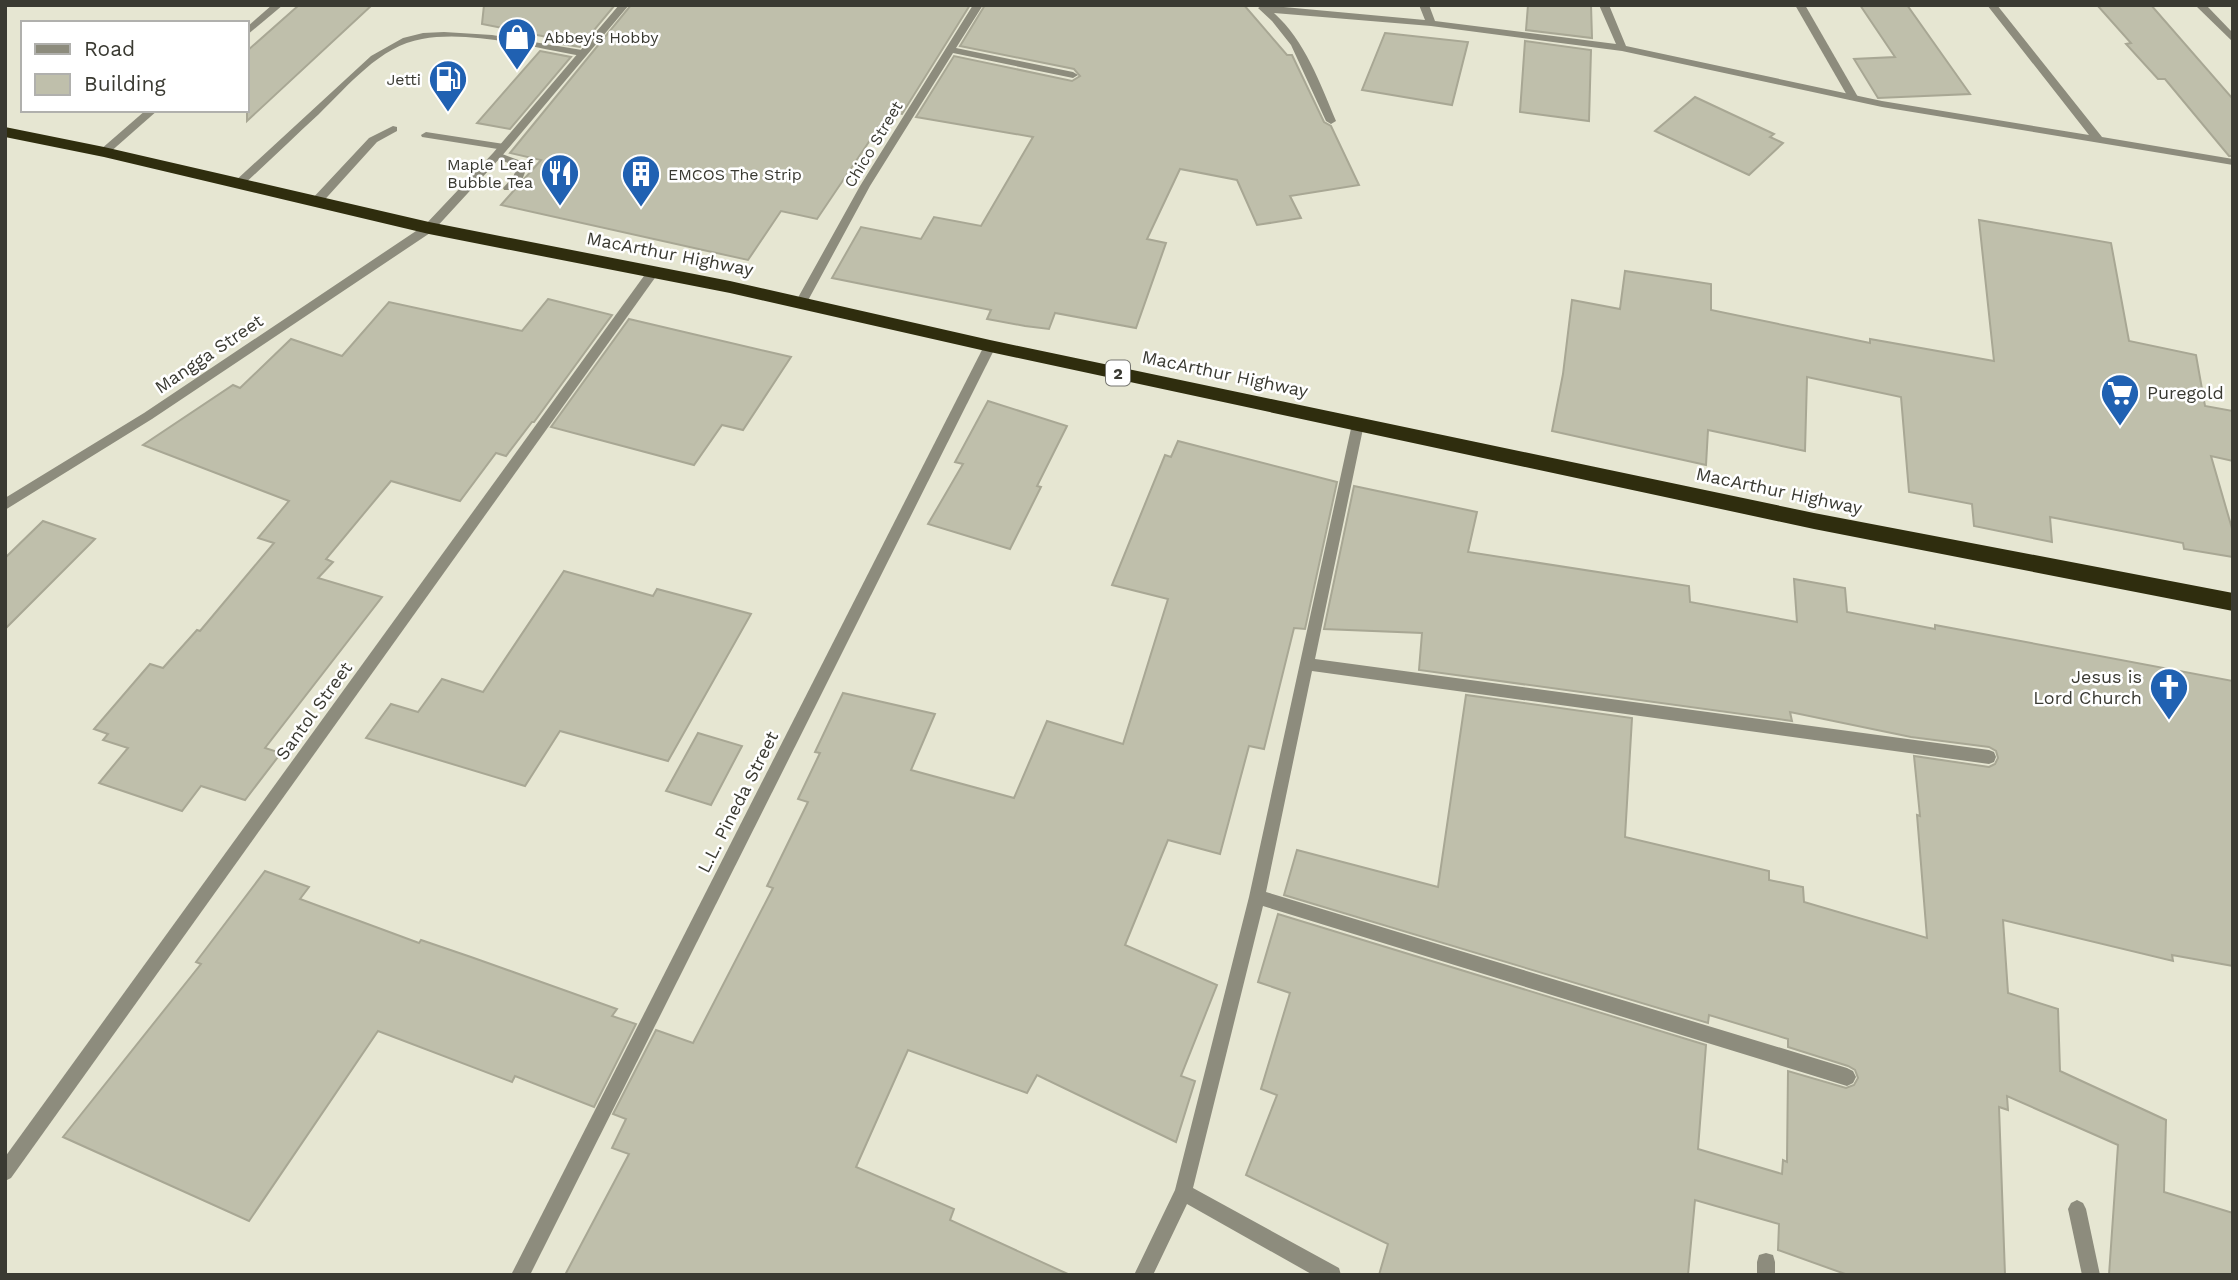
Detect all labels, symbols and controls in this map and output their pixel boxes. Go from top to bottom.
shop icon: Abbey's Hobby [496,16,538,71]
legend [21,21,248,112]
place label: Abbey's Hobby [544,28,659,47]
text: Road [84,36,135,61]
fuel station icon: Jetti [427,58,469,113]
place label: Jetti [386,70,421,89]
text: Building [84,71,166,96]
street label: Chico Street [840,97,907,191]
restaurant icon: Maple Leaf Bubble Tea [539,152,581,207]
building icon: EMCOS The Strip [620,153,662,208]
place label: Maple Leaf Bubble Tea [447,155,534,192]
place label: EMCOS The Strip [668,165,802,184]
street label: MacArthur Highway [585,227,756,280]
street label: Mangga Street [151,309,267,397]
street label: MacArthur Highway [1140,346,1311,402]
road number: 2 [1106,360,1130,386]
supermarket icon: Puregold [2099,372,2141,427]
place label: Puregold [2147,382,2224,403]
street label: MacArthur Highway [1694,463,1865,519]
street label: Santol Street [271,657,356,764]
place label: Jesus is Lord Church [2033,666,2142,708]
church icon: Jesus is Lord Church [2148,666,2190,721]
street label: L.L. Pineda Street [693,727,783,876]

